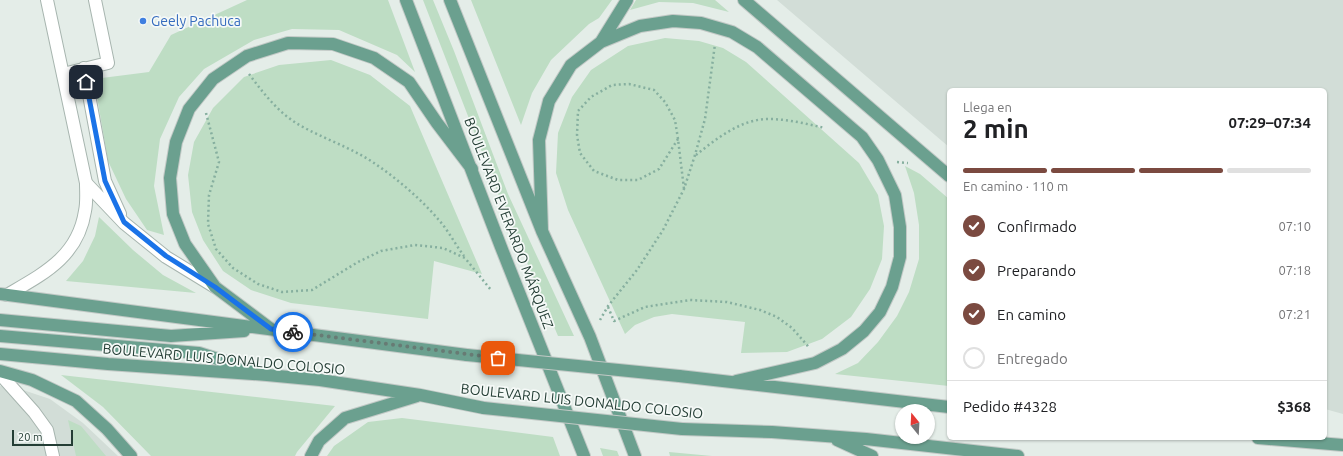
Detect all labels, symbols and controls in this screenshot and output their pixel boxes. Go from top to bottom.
place label: Geely Pachuca [151,13,241,29]
marker: Geely Pachuca [138,16,148,26]
pin [69,65,103,99]
icon: home [75,71,97,93]
text: Llega en [963,100,1012,114]
text: 2 min [963,114,1029,143]
text: 07:29–07:34 [1228,114,1311,131]
street label: BOULEVARD EVERARDO MÁRQUEZ [461,115,558,331]
text: En camino · 110 m [963,179,1068,193]
icon: check [963,215,985,237]
text: Confirmado [997,218,1077,235]
text: 07:10 [1278,219,1311,233]
icon: check [963,259,985,281]
text: Preparando [997,262,1076,279]
text: 07:18 [1278,263,1311,277]
icon: check [963,303,985,325]
text: En camino [997,306,1066,323]
text: 07:21 [1278,307,1311,321]
courier [273,312,313,352]
icon: bike [282,321,304,343]
street label: BOULEVARD LUIS DONALDO COLOSIO [102,340,346,378]
pin [481,341,515,375]
icon: bag [487,347,509,369]
text: Entregado [997,350,1068,367]
street label: BOULEVARD LUIS DONALDO COLOSIO [460,380,704,422]
text: Pedido #4328 [963,398,1057,415]
text: $368 [1277,398,1311,415]
north arrow [895,404,935,444]
map controls [895,404,935,444]
scale bar [12,428,73,447]
text: 20 m [18,431,42,443]

